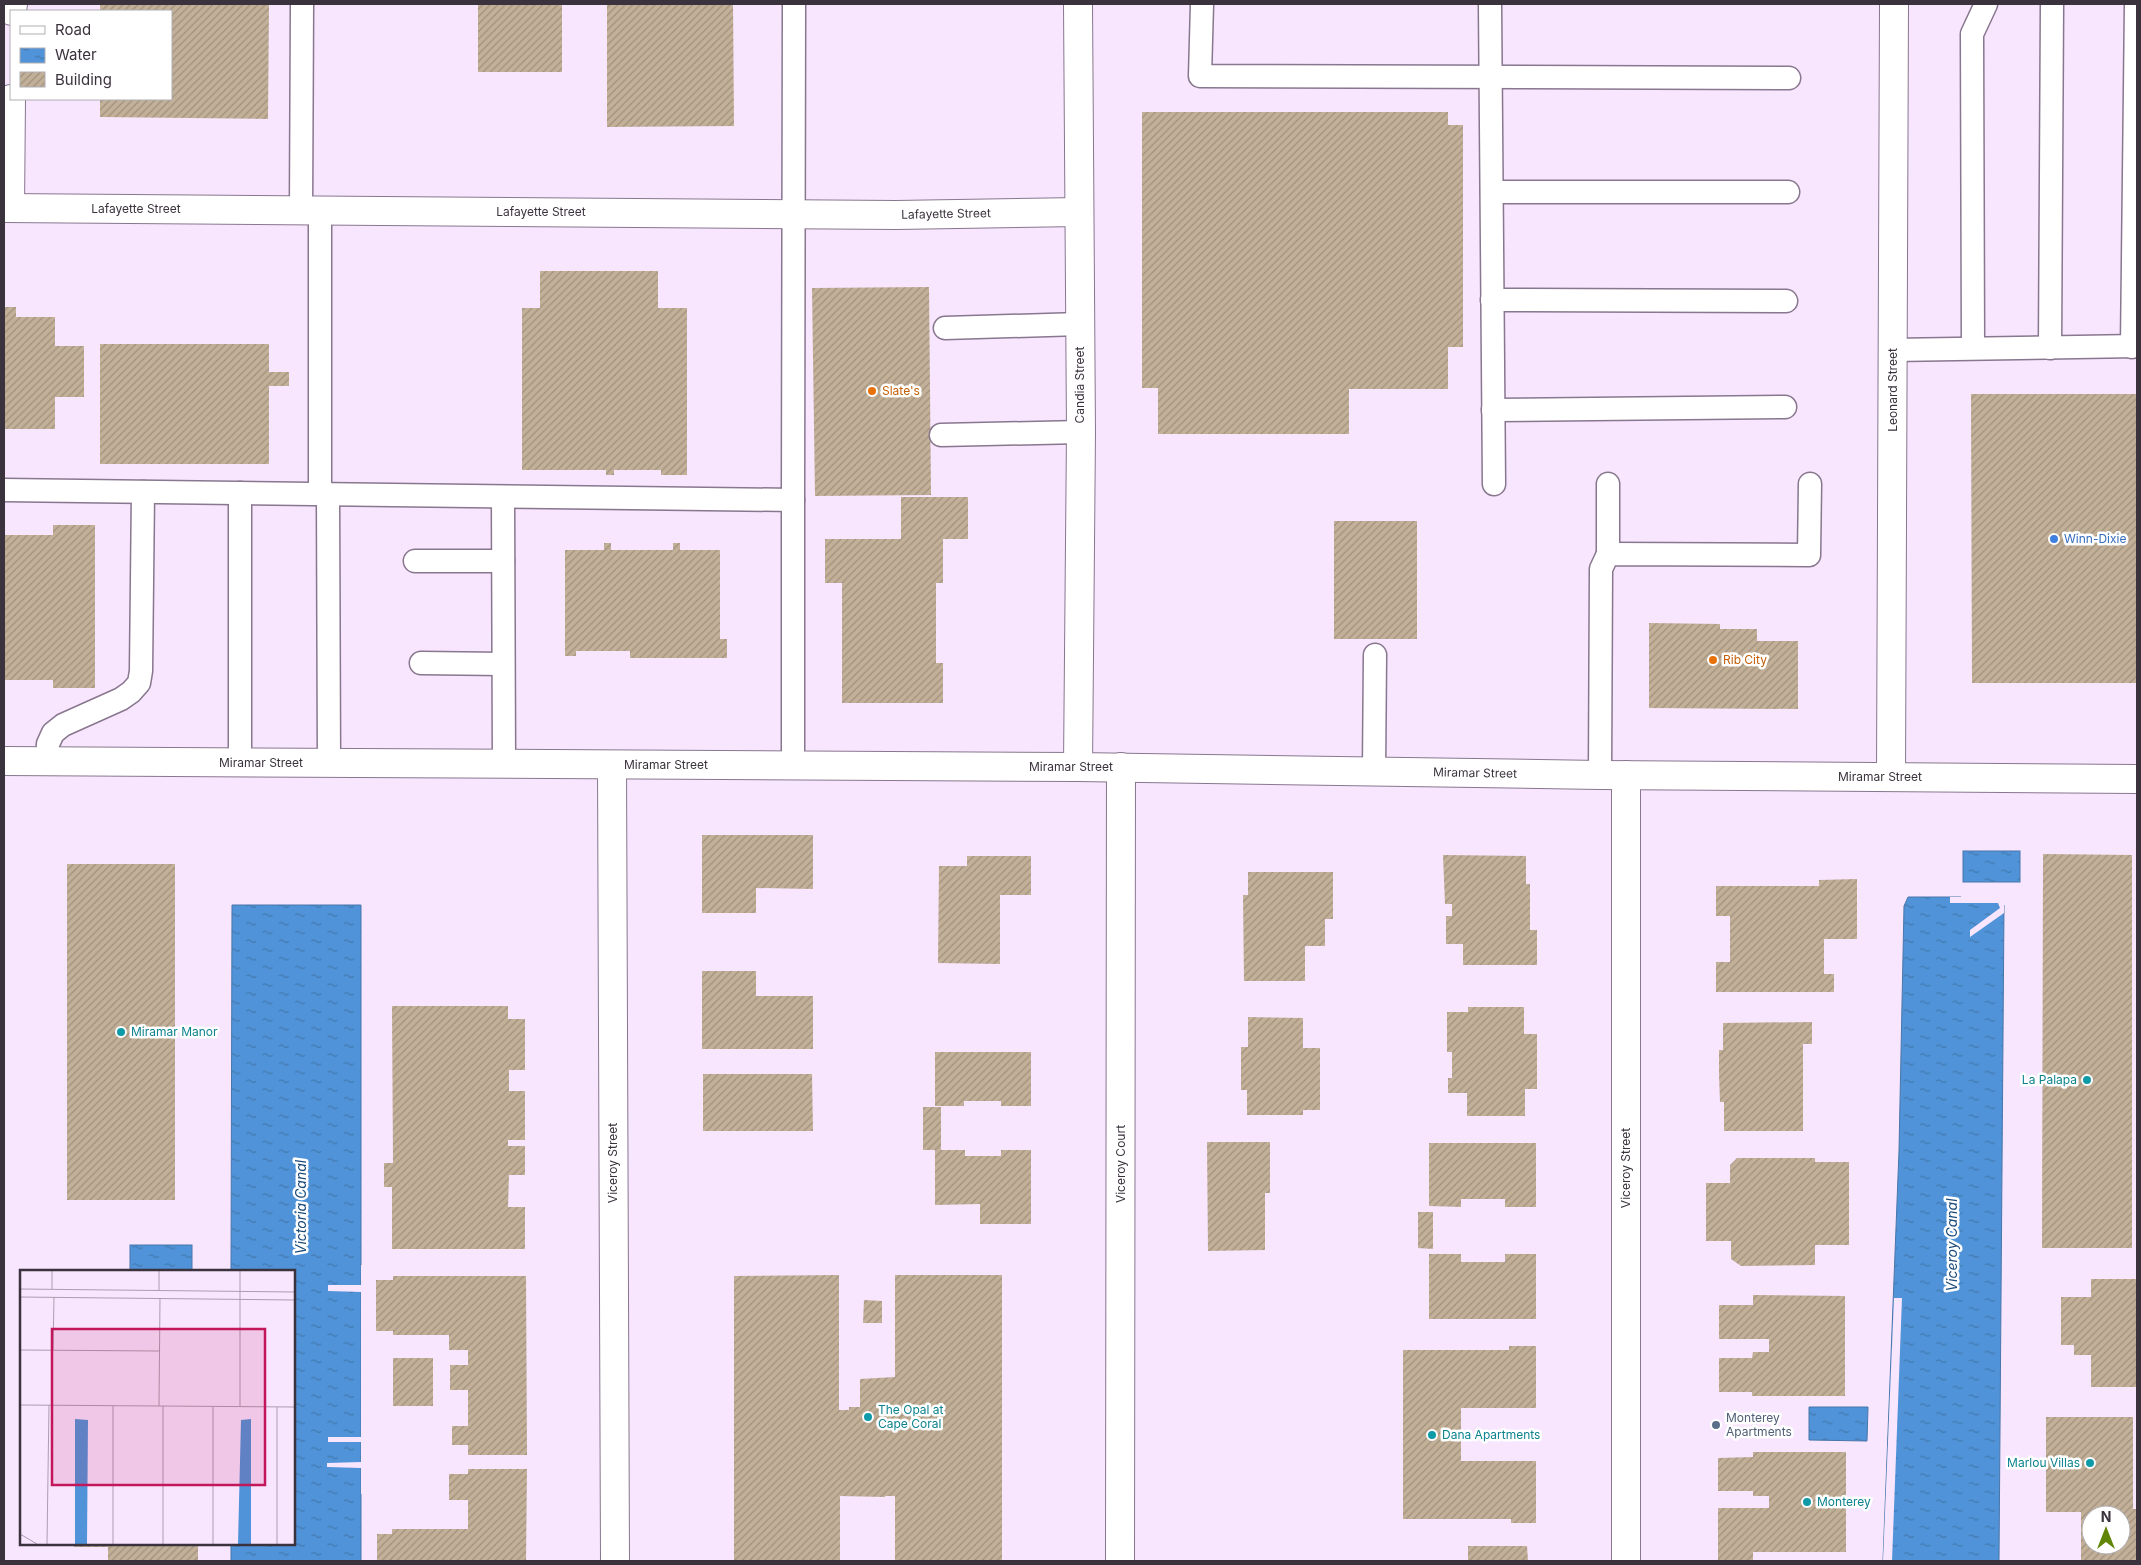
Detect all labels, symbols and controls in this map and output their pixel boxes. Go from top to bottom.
legend [10,10,172,100]
text: Road [55,20,91,39]
text: Water [55,45,97,64]
text: Building [55,70,112,89]
street label: Lafayette Street [91,201,181,216]
street label: Lafayette Street [496,204,586,219]
street label: Lafayette Street [901,205,991,222]
street label: Candia Street [1072,347,1087,423]
street label: Leonard Street [1885,348,1900,432]
place label: Slate's [882,383,920,398]
marker: Slate's [866,385,878,397]
place label: Winn-Dixie [2064,531,2126,546]
marker: Winn-Dixie [2048,533,2060,545]
place label: Rib City [1723,652,1767,667]
marker: Rib City [1707,654,1719,666]
street label: Miramar Street [219,755,303,770]
street label: Miramar Street [624,757,708,772]
street label: Miramar Street [1029,759,1113,774]
street label: Miramar Street [1433,764,1517,781]
street label: Miramar Street [1838,769,1922,784]
place label: Miramar Manor [131,1024,218,1039]
marker: Miramar Manor [115,1026,127,1038]
place label: La Palapa [2022,1072,2077,1087]
marker: La Palapa [2081,1074,2093,1086]
street label: Viceroy Street [605,1123,620,1203]
street label: Viceroy Court [1113,1125,1128,1203]
street label: Viceroy Street [1618,1128,1633,1208]
water label: Victoria Canal [292,1159,309,1254]
water label: Viceroy Canal [1943,1198,1960,1292]
inset map [20,1270,295,1545]
place label: The Opal at Cape Coral [878,1402,944,1431]
place label: Monterey Apartments [1726,1410,1792,1439]
marker: The Opal at Cape Coral [862,1411,874,1423]
marker: Monterey Apartments [1710,1419,1722,1431]
place label: Dana Apartments [1442,1427,1540,1442]
marker: Dana Apartments [1426,1429,1438,1441]
place label: Marlou Villas [2007,1455,2080,1470]
marker: Marlou Villas [2084,1457,2096,1469]
place label: Monterey [1817,1494,1871,1509]
marker: Monterey [1801,1496,1813,1508]
north arrow [2081,1505,2131,1555]
text: N [2101,1508,2111,1525]

